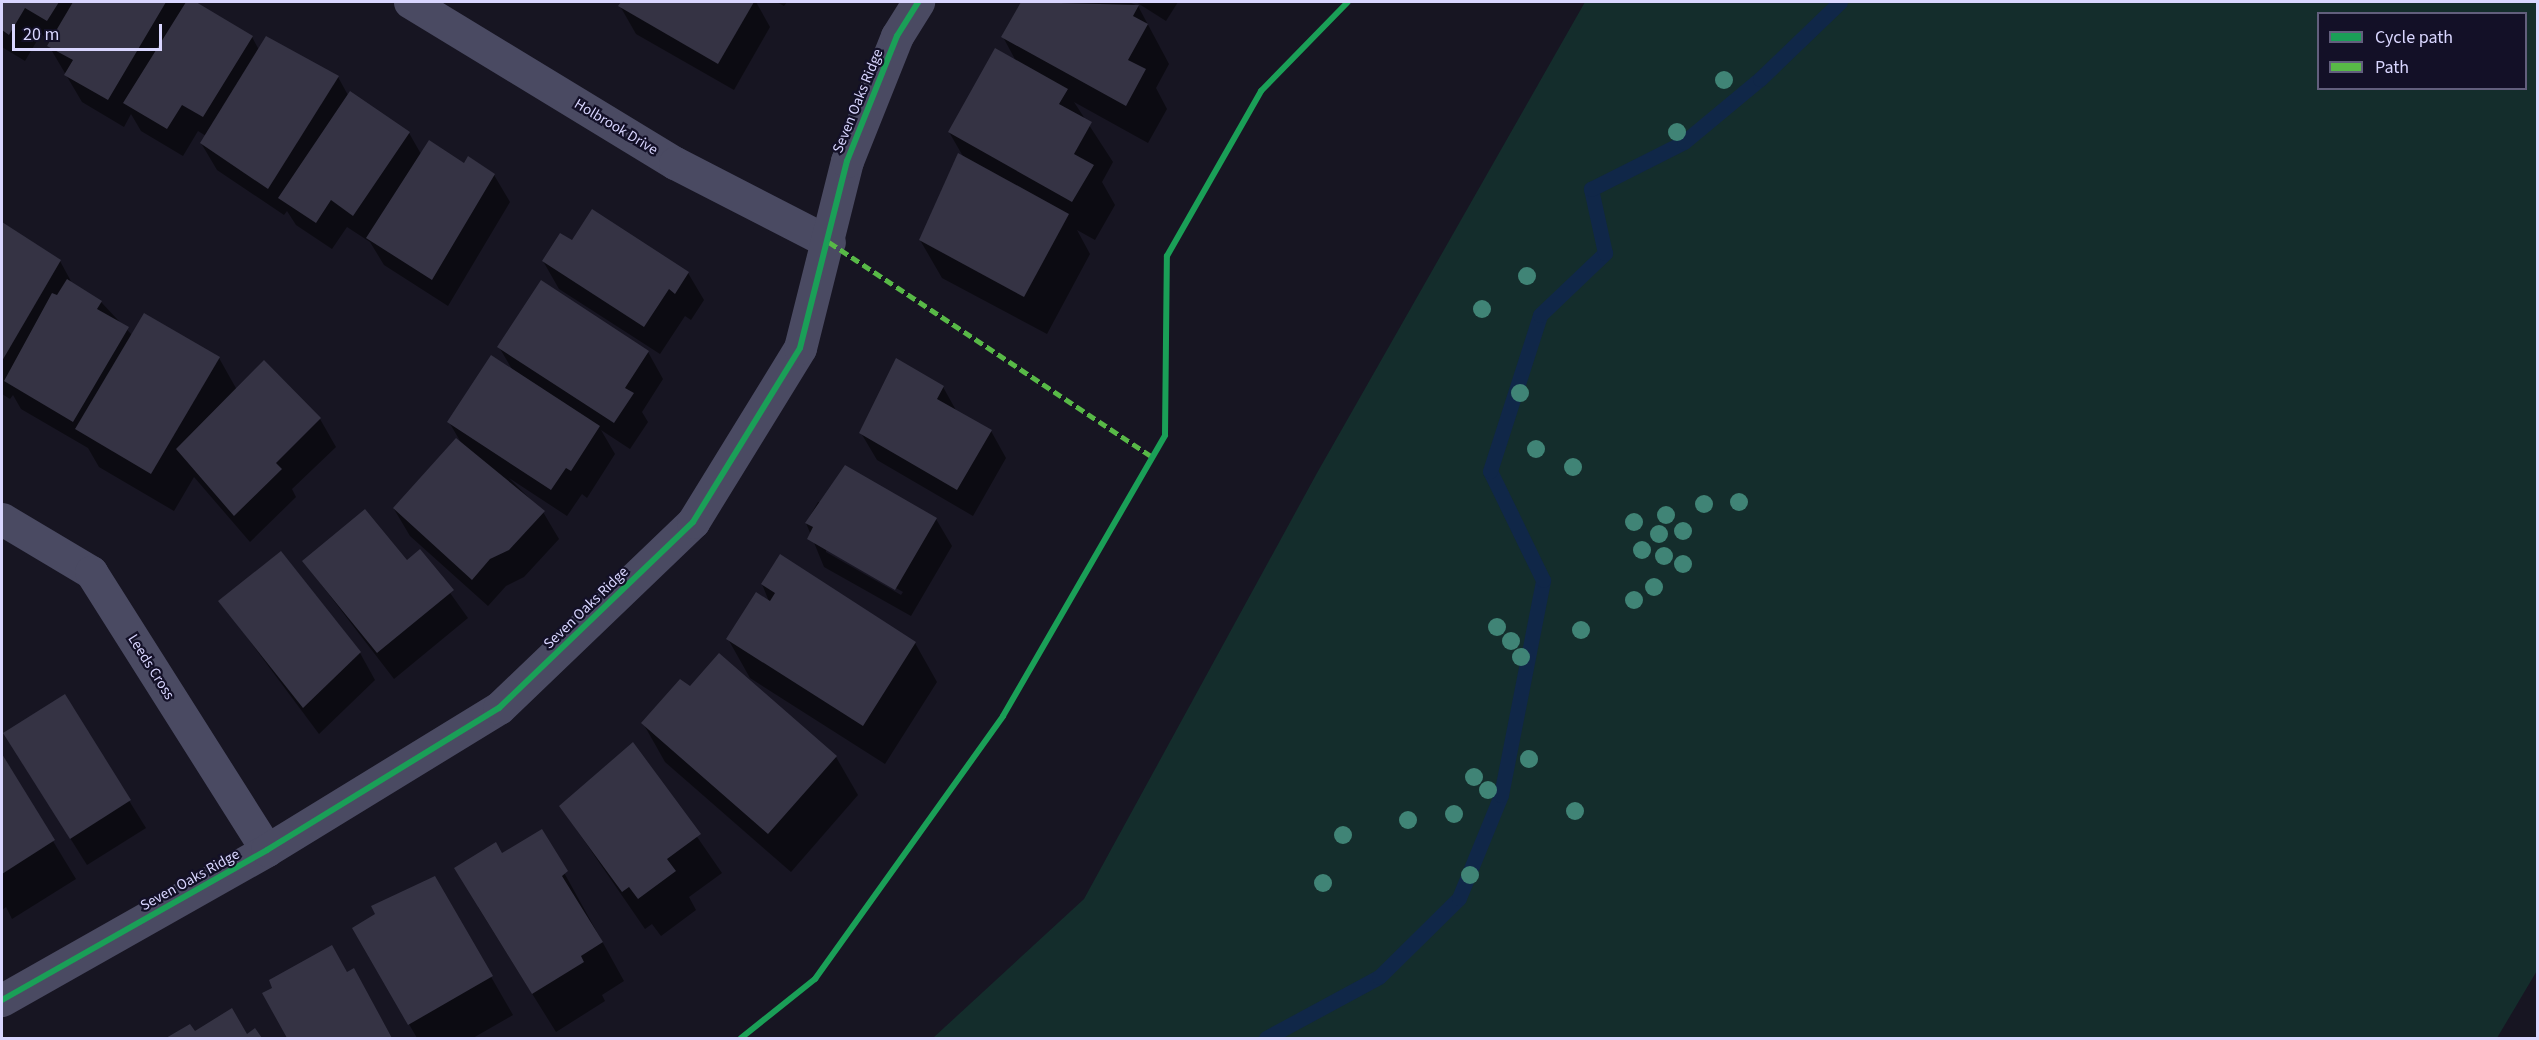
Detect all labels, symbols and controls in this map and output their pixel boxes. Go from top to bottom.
scale bar [15,12,165,50]
legend [2317,12,2527,90]
text: 20 m [23,22,59,47]
text: Cycle path [2375,25,2453,50]
street label: Seven Oaks Ridge [829,46,887,156]
text: Path [2375,55,2409,80]
street label: Holbrook Drive [571,95,661,159]
street label: Seven Oaks Ridge [540,563,632,653]
street label: Leeds Cross [124,631,178,703]
street label: Seven Oaks Ridge [137,845,243,915]

